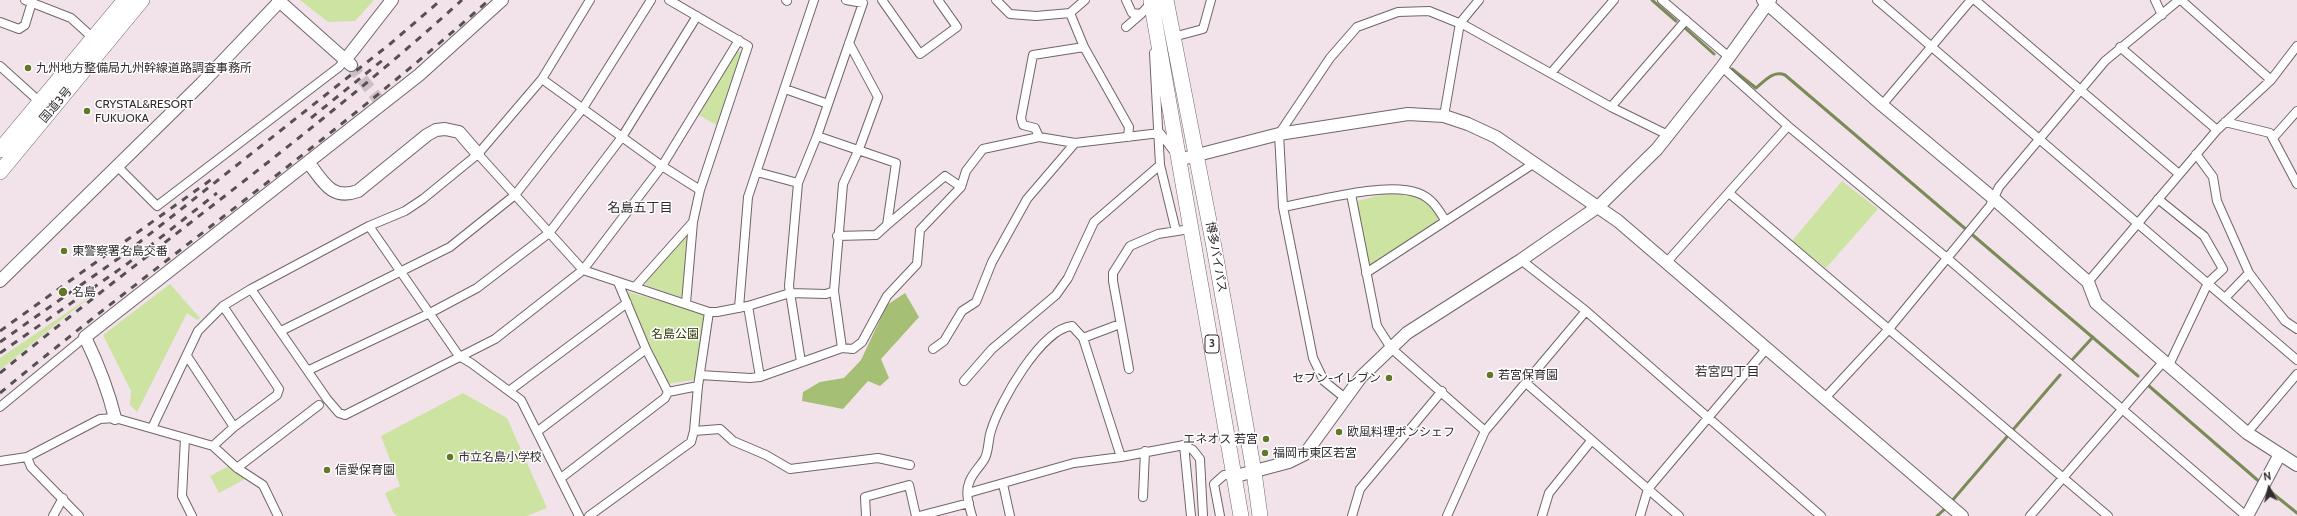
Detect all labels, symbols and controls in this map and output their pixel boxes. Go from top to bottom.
place label: 九州地方整備局九州幹線道路調査事務所 [36,61,252,75]
marker: 九州地方整備局九州幹線道路調査事務所 [23,63,33,73]
street label: 国道3号 [37,84,75,126]
place label: CRYSTAL&RESORT FUKUOKA [95,97,193,125]
marker: CRYSTAL&RESORT FUKUOKA [82,106,92,116]
district label: 名島五丁目 [608,200,672,216]
street label: 博多バイパス [1203,220,1229,294]
place label: 東警察署名島交番 [72,244,168,258]
marker: 東警察署名島交番 [59,246,69,256]
place label: 名島 [72,285,96,299]
marker: 名島 [57,286,69,298]
park label: 名島公園 [651,327,699,341]
road number: 3 [1205,335,1219,353]
district label: 若宮四丁目 [1695,364,1759,380]
place label: 若宮保育園 [1498,368,1558,382]
marker: 若宮保育園 [1485,370,1495,380]
place label: セブン-イレブン [1292,371,1381,385]
marker: セブン-イレブン [1384,373,1394,383]
place label: 欧風料理ポンシェフ [1347,425,1455,439]
marker: 欧風料理ポンシェフ [1334,427,1344,437]
place label: エネオス 若宮 [1183,432,1258,446]
marker: エネオス 若宮 [1261,434,1271,444]
place label: 福岡市東区若宮 [1273,446,1357,460]
marker: 福岡市東区若宮 [1260,448,1270,458]
place label: 市立名島小学校 [458,450,542,464]
marker: 市立名島小学校 [445,452,455,462]
place label: 信愛保育園 [335,463,395,477]
marker: 信愛保育園 [322,465,332,475]
north arrow [2249,468,2289,508]
text: N [2263,469,2272,484]

